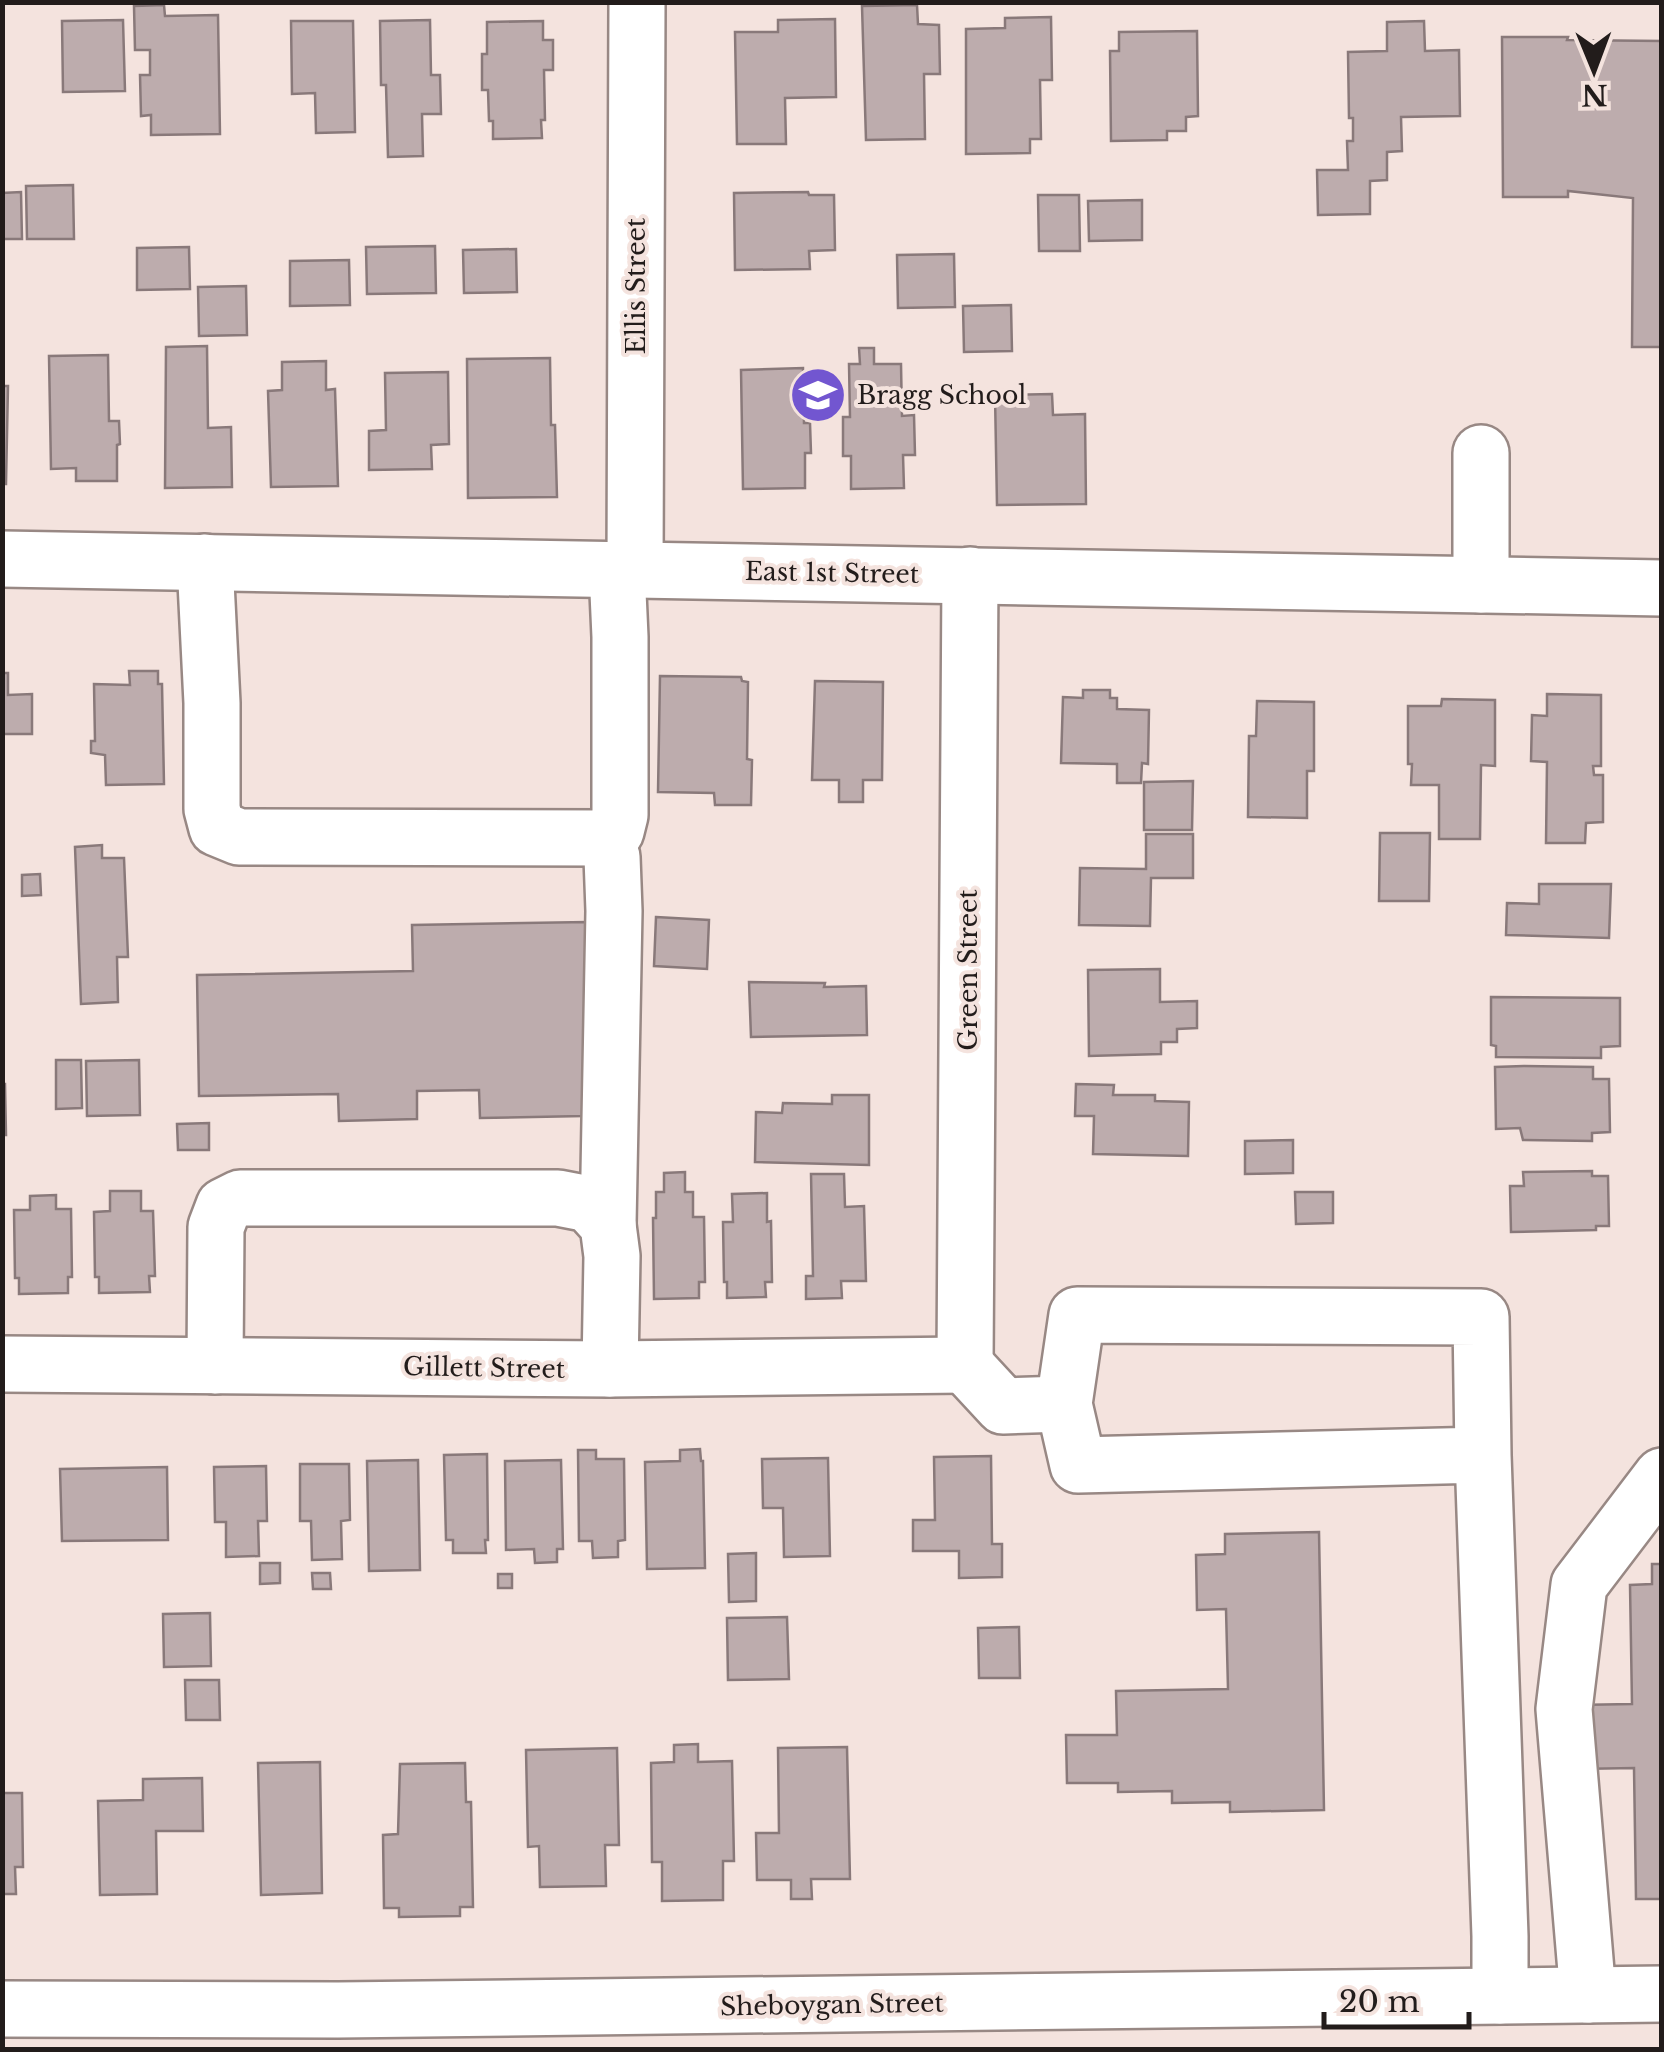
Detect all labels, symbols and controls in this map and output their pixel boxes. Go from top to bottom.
north arrow [1544,20,1644,120]
text: N [1581,77,1608,112]
street label: Ellis Street [621,217,652,354]
school or university icon: Bragg School [788,365,848,425]
place label: Bragg School [857,380,1026,411]
street label: East 1st Street [745,556,920,590]
street label: Green Street [953,889,984,1051]
street label: Gillett Street [403,1351,566,1385]
scale bar [1324,1967,1469,2029]
text: 20 m [1339,1983,1420,2020]
street label: Sheboygan Street [720,1988,945,2022]

